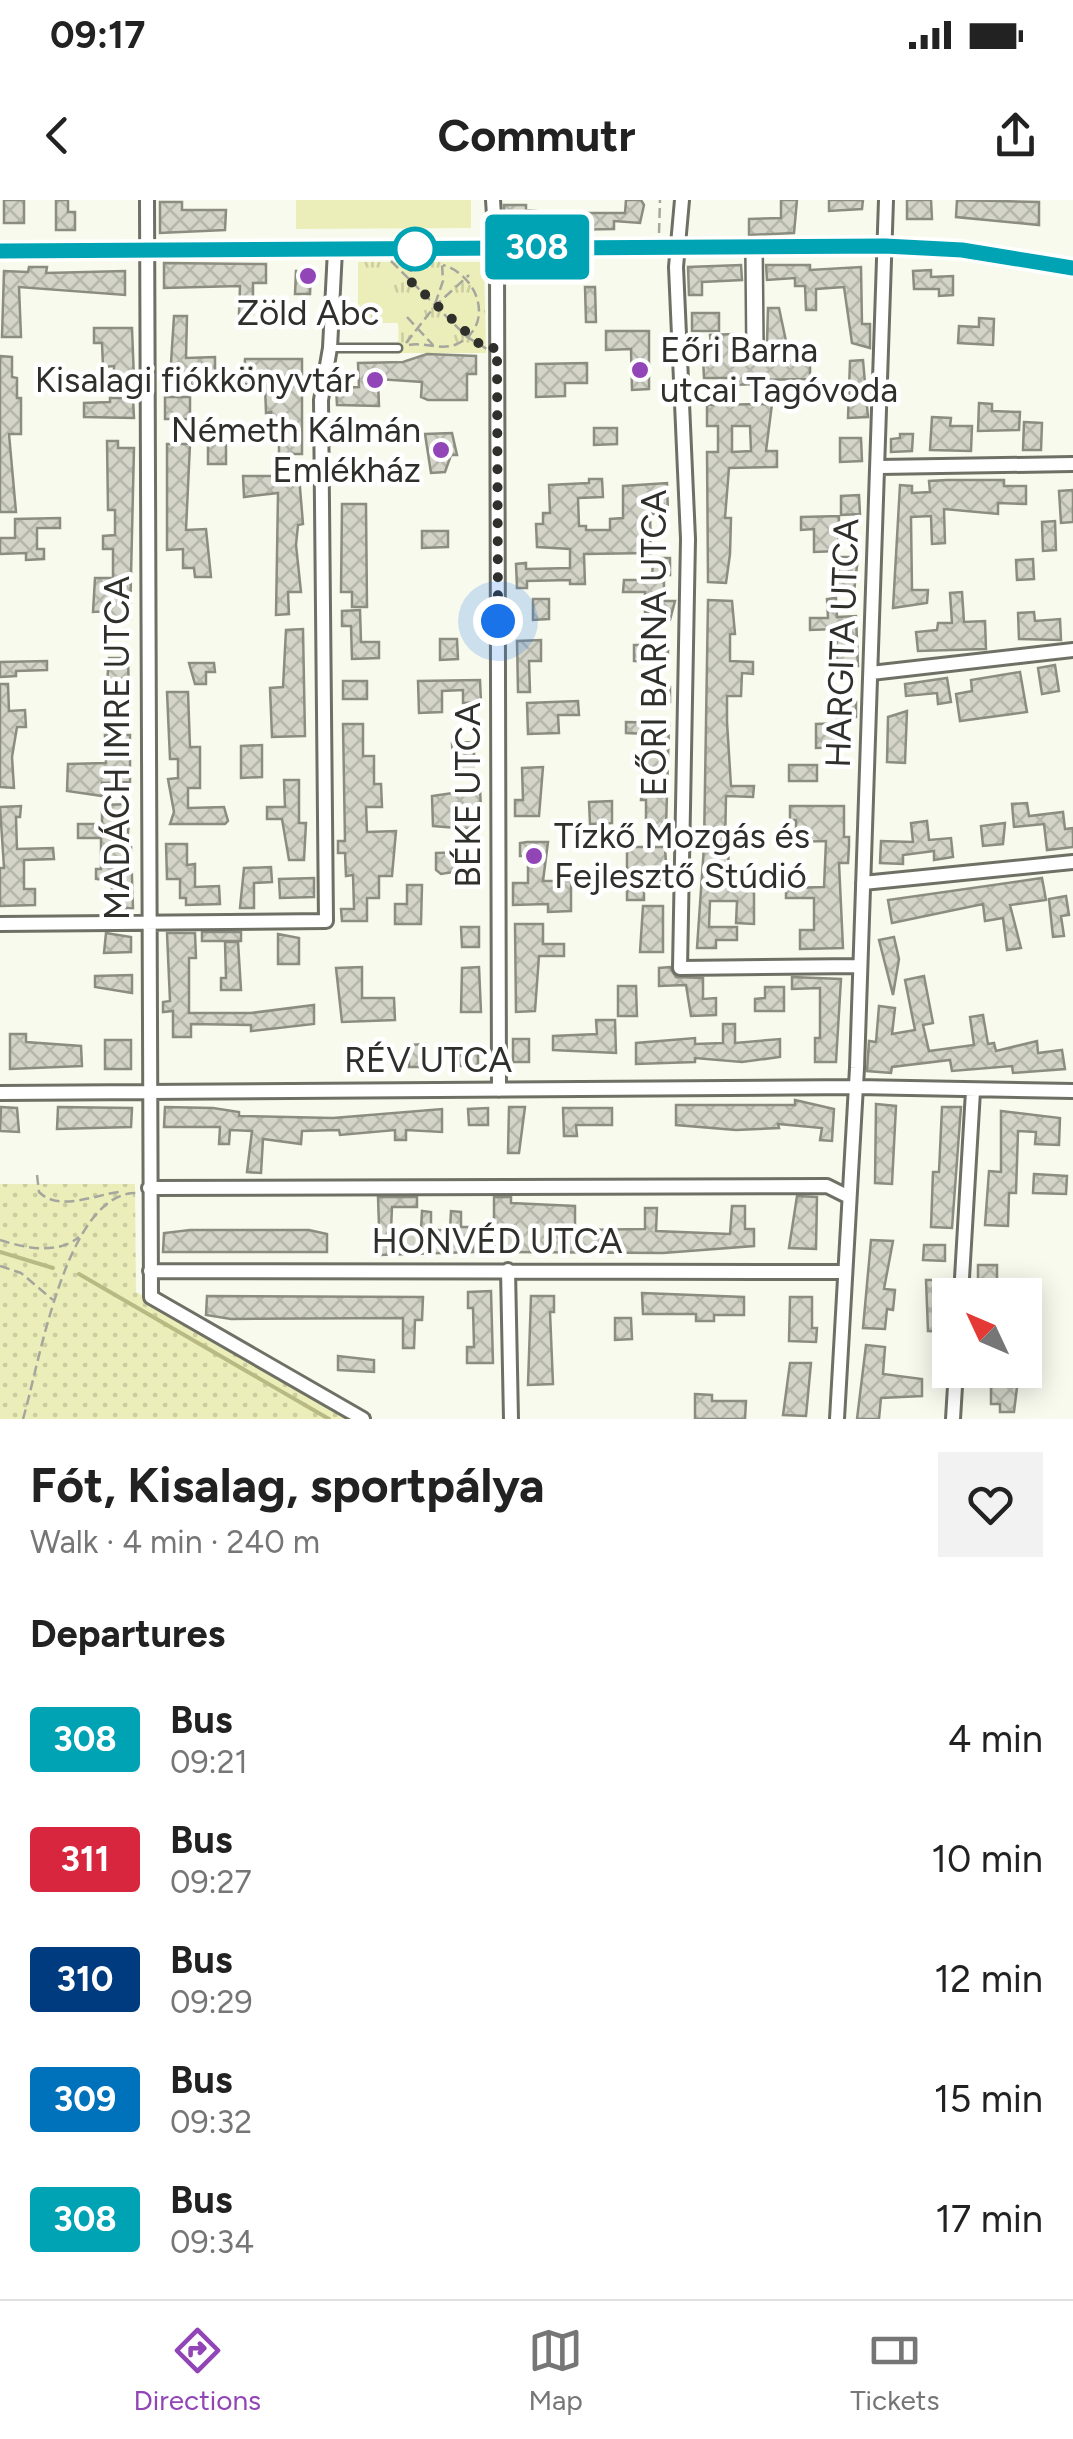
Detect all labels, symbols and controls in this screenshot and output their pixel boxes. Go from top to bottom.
text: 09:17 [50,12,145,58]
icon: back [30,108,85,163]
text: Commutr [438,108,635,162]
icon: share [988,108,1043,163]
line badge: 308 [480,215,594,280]
text: 308 [505,226,569,268]
unlabelled marker [394,228,436,270]
marker: Zöld Abc [297,265,319,287]
place label: Zöld Abc [237,292,379,334]
place label: Eőri Barna utcai Tagóvoda [660,329,898,411]
place label: Kisalagi fiókkönyvtár [35,359,355,401]
marker: Eőri Barna utcai Tagóvoda [629,359,651,381]
marker: Kisalagi fiókkönyvtár [364,369,386,391]
place label: Németh Kálmán Emlékház [171,409,421,491]
marker: Németh Kálmán Emlékház [430,439,452,461]
street label: EŐRI BARNA UTCA [633,489,675,797]
street label: HARGITA UTCA [817,517,867,768]
street label: MADÁCH IMRE UTCA [96,576,138,920]
your location [473,596,523,646]
street label: BÉKE UTCA [447,702,489,888]
place label: Tízkő Mozgás és Fejlesztő Stúdió [554,815,810,897]
marker: Tízkő Mozgás és Fejlesztő Stúdió [523,845,545,867]
street label: RÉV UTCA [344,1039,512,1081]
street label: HONVÉD UTCA [372,1220,623,1262]
north arrow [932,1278,1042,1388]
map controls [932,1278,1042,1388]
button: heart [938,1452,1043,1557]
text: Fót, Kisalag, sportpálya [30,1456,545,1514]
text: Walk · 4 min · 240 m [30,1523,320,1561]
text: Departures [30,1611,225,1657]
text: Bus [170,1697,233,1743]
text: 4 min [948,1716,1043,1762]
text: 308 [53,1718,117,1760]
text: 09:21 [170,1743,248,1781]
text: Bus [170,1817,233,1863]
text: 10 min [931,1836,1043,1882]
text: 311 [60,1838,110,1880]
text: 09:27 [170,1863,252,1901]
text: Bus [170,1937,233,1983]
text: 12 min [934,1956,1043,2002]
text: 310 [57,1958,113,2000]
text: 09:29 [170,1983,253,2021]
text: Bus [170,2057,233,2103]
text: 15 min [934,2076,1043,2122]
text: 309 [54,2078,116,2120]
text: 09:32 [170,2103,252,2141]
text: Bus [170,2177,233,2223]
text: 17 min [935,2196,1043,2242]
text: 308 [53,2198,117,2240]
text: 09:34 [170,2223,254,2261]
tab: Directions [134,2323,261,2417]
tab: Map [528,2323,583,2417]
tab: Tickets [850,2323,939,2417]

